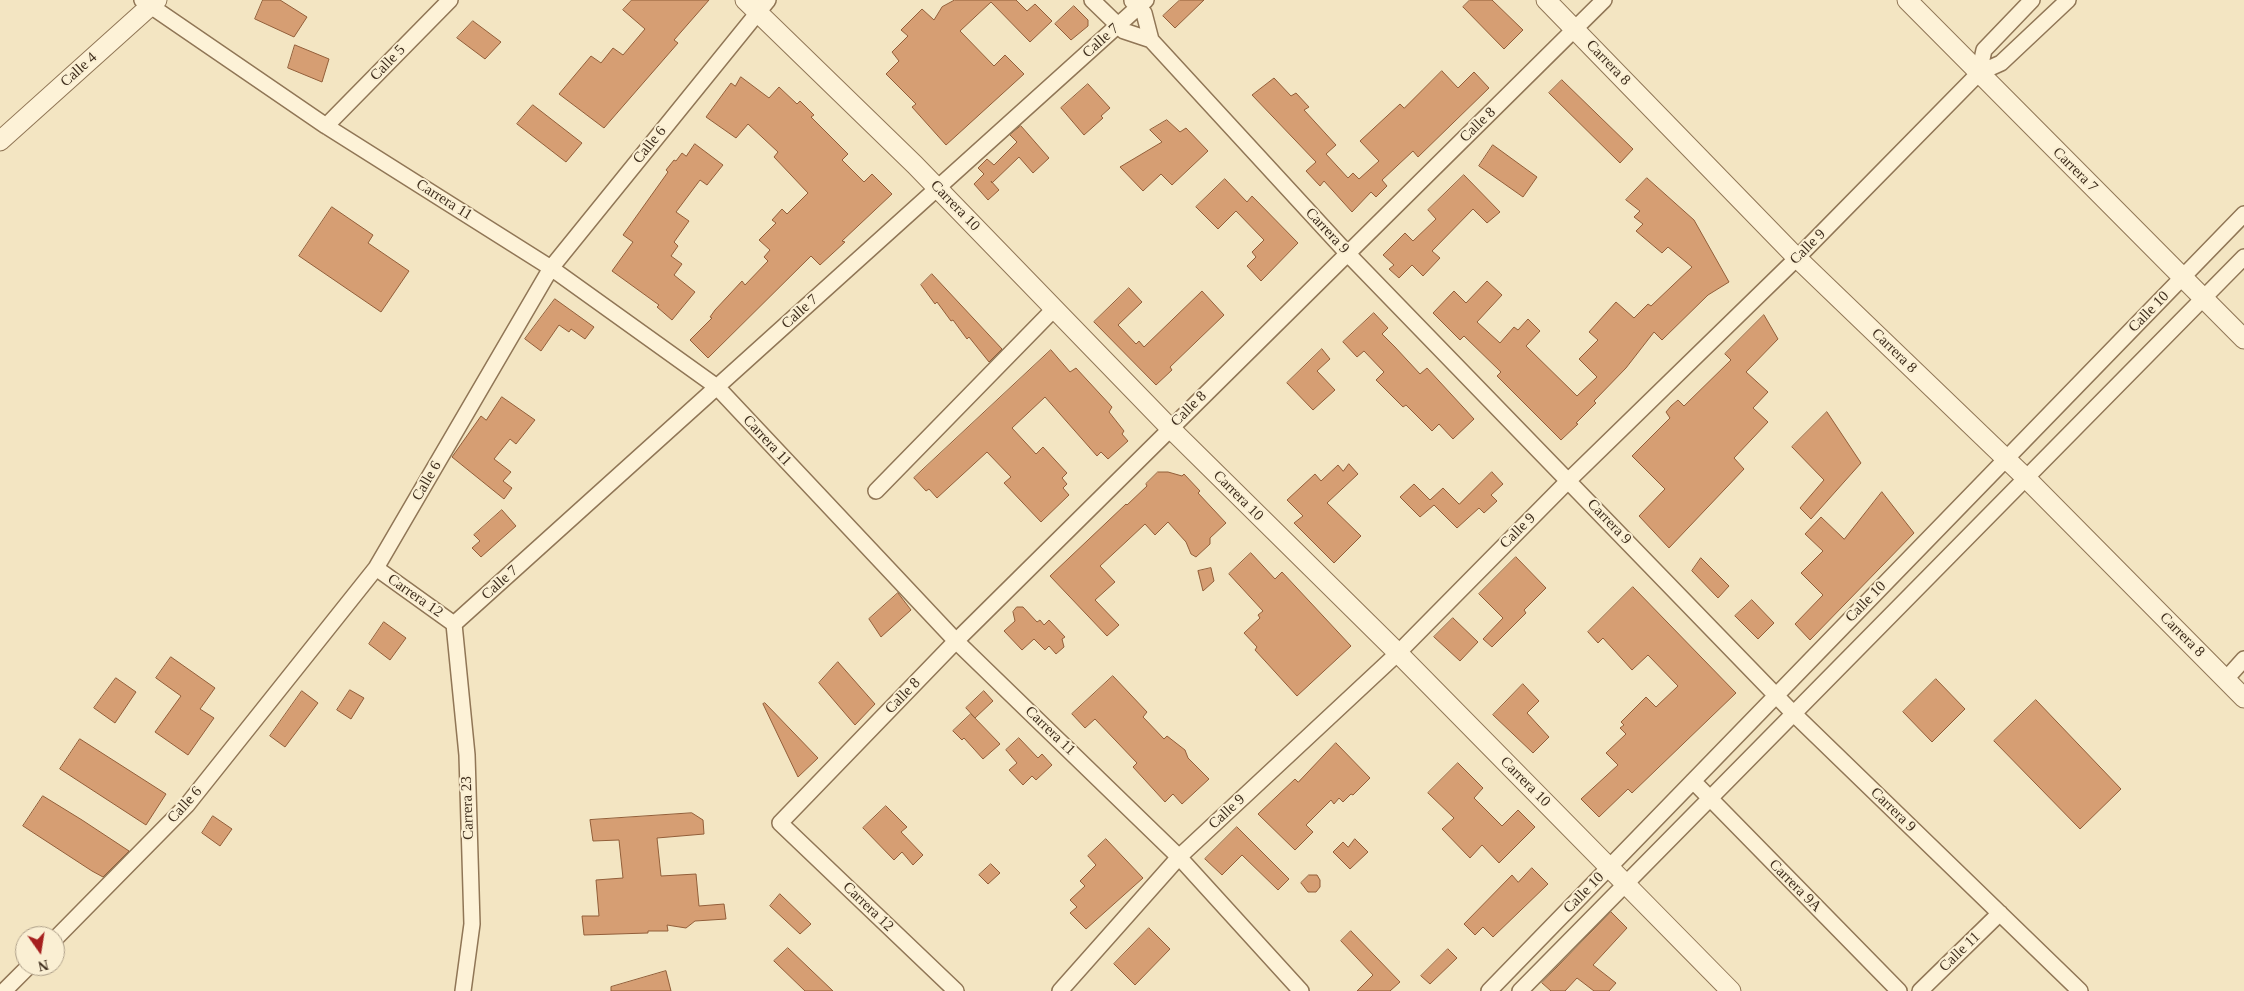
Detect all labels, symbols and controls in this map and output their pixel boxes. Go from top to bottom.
street label: Calle 7 [1079,20,1123,62]
street label: Carrera 8 [1582,37,1634,89]
street label: Calle 5 [367,41,409,85]
street label: Calle 4 [57,49,101,91]
street label: Calle 8 [1456,104,1500,146]
street label: Calle 6 [630,123,670,167]
street label: Carrera 7 [2049,144,2101,196]
street label: Carrera 11 [412,176,476,224]
street label: Carrera 10 [926,177,984,235]
street label: Carrera 9 [1301,204,1353,258]
street label: Calle 9 [1786,225,1830,269]
street label: Calle 10 [2125,288,2173,336]
street label: Calle 7 [778,291,822,333]
street label: Carrera 8 [1868,325,1920,377]
street label: Calle 8 [1167,387,1211,431]
street label: Carrera 11 [739,412,795,470]
street label: Calle 6 [408,458,446,504]
street label: Carrera 10 [1209,467,1267,525]
street label: Carrera 9 [1583,496,1635,548]
street label: Calle 9 [1496,509,1540,553]
street label: Calle 7 [478,562,522,604]
street label: Carrera 12 [384,570,446,622]
street label: Calle 10 [1842,578,1890,626]
street label: Carrera 8 [2156,609,2208,661]
street label: Calle 8 [882,674,924,718]
street label: Carrera 11 [1021,703,1079,759]
street label: Carrera 10 [1496,753,1554,811]
street label: Carrera 23 [458,776,478,840]
street label: Calle 6 [164,783,206,827]
street label: Carrera 9 [1867,784,1919,836]
street label: Calle 9 [1205,791,1249,833]
street label: Carrera 9A [1765,856,1825,916]
street label: Calle 10 [1560,869,1608,917]
street label: Carrera 12 [839,878,897,936]
north arrow [15,926,65,976]
street label: Calle 11 [1936,928,1984,976]
text: N [37,957,50,974]

